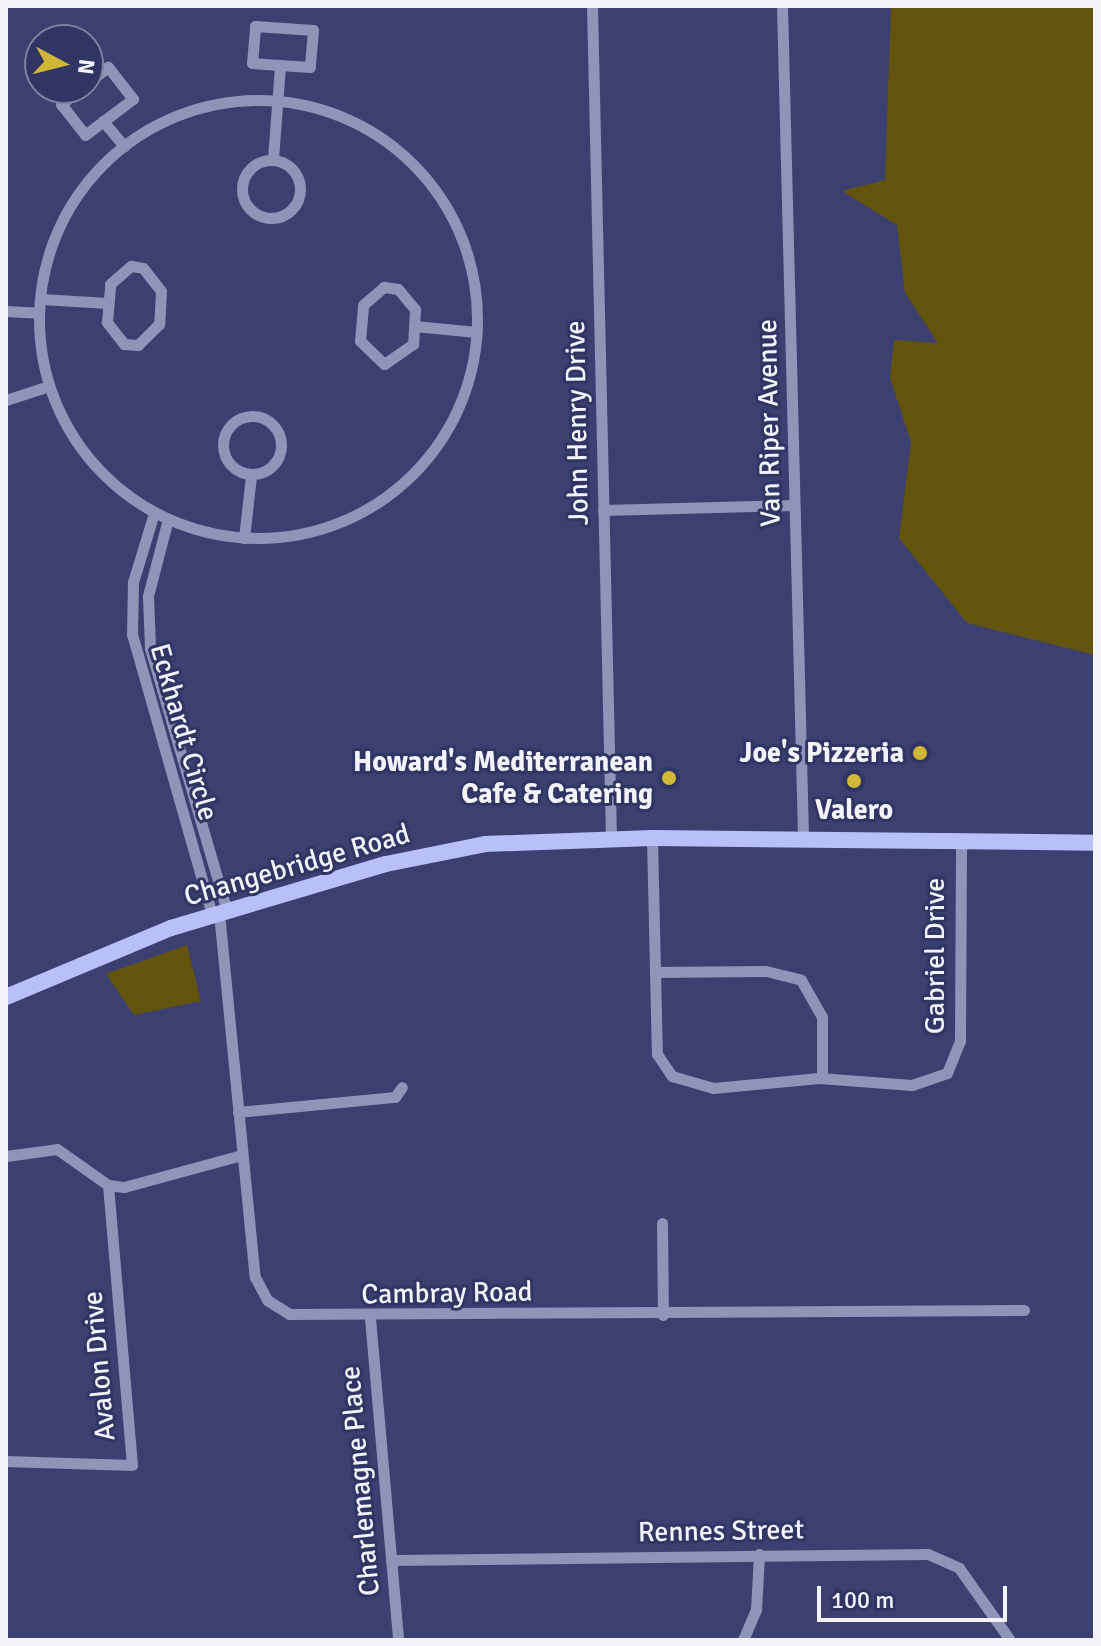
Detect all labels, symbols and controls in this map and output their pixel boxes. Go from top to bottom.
north arrow [24,24,104,104]
text: N [72,57,101,76]
street label: Van Riper Avenue [750,319,788,527]
street label: John Henry Drive [558,320,596,526]
street label: Eckhardt Circle [143,640,225,824]
place label: Joe's Pizzeria [739,736,904,770]
marker: Joe's Pizzeria [911,744,929,762]
place label: Howard's Mediterranean Cafe & Catering [353,745,653,811]
marker: Howard's Mediterranean Cafe & Catering [660,769,678,787]
marker: Valero [845,772,863,790]
place label: Valero [815,793,893,827]
street label: Changebridge Road [180,817,414,913]
street label: Gabriel Drive [918,878,952,1034]
street label: Cambray Road [361,1275,533,1311]
street label: Avalon Drive [76,1290,122,1442]
street label: Charlemagne Place [333,1365,387,1597]
street label: Rennes Street [638,1513,804,1549]
scale bar [821,1570,1011,1620]
text: 100 m [831,1585,894,1615]

